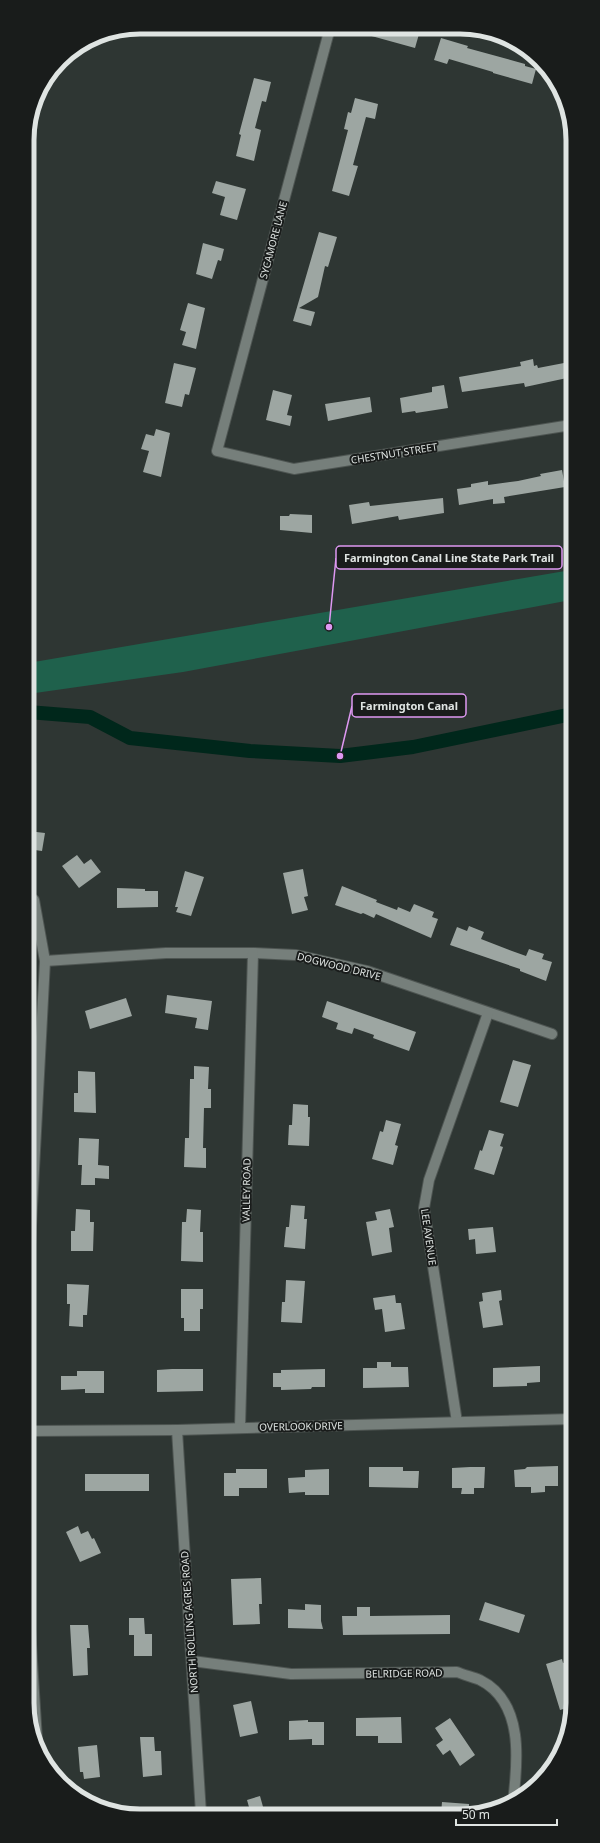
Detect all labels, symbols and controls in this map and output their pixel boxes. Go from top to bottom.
street label: SYCAMORE LANE [256,200,290,280]
street label: CHESTNUT STREET [350,439,439,467]
callout: Farmington Canal Line State Park Trail [336,546,562,569]
text: Farmington Canal Line State Park Trail [344,550,554,565]
callout: Farmington Canal [352,694,466,717]
text: Farmington Canal [360,698,458,713]
street label: DOGWOOD DRIVE [296,949,382,983]
street label: VALLEY ROAD [238,1158,254,1222]
street label: LEE AVENUE [418,1208,440,1266]
street label: OVERLOOK DRIVE [259,1418,343,1434]
street label: NORTH ROLLING ACRES ROAD [177,1550,201,1694]
street label: BELRIDGE ROAD [365,1665,443,1681]
scale bar [456,1801,557,1827]
text: 50 m [462,1806,490,1823]

